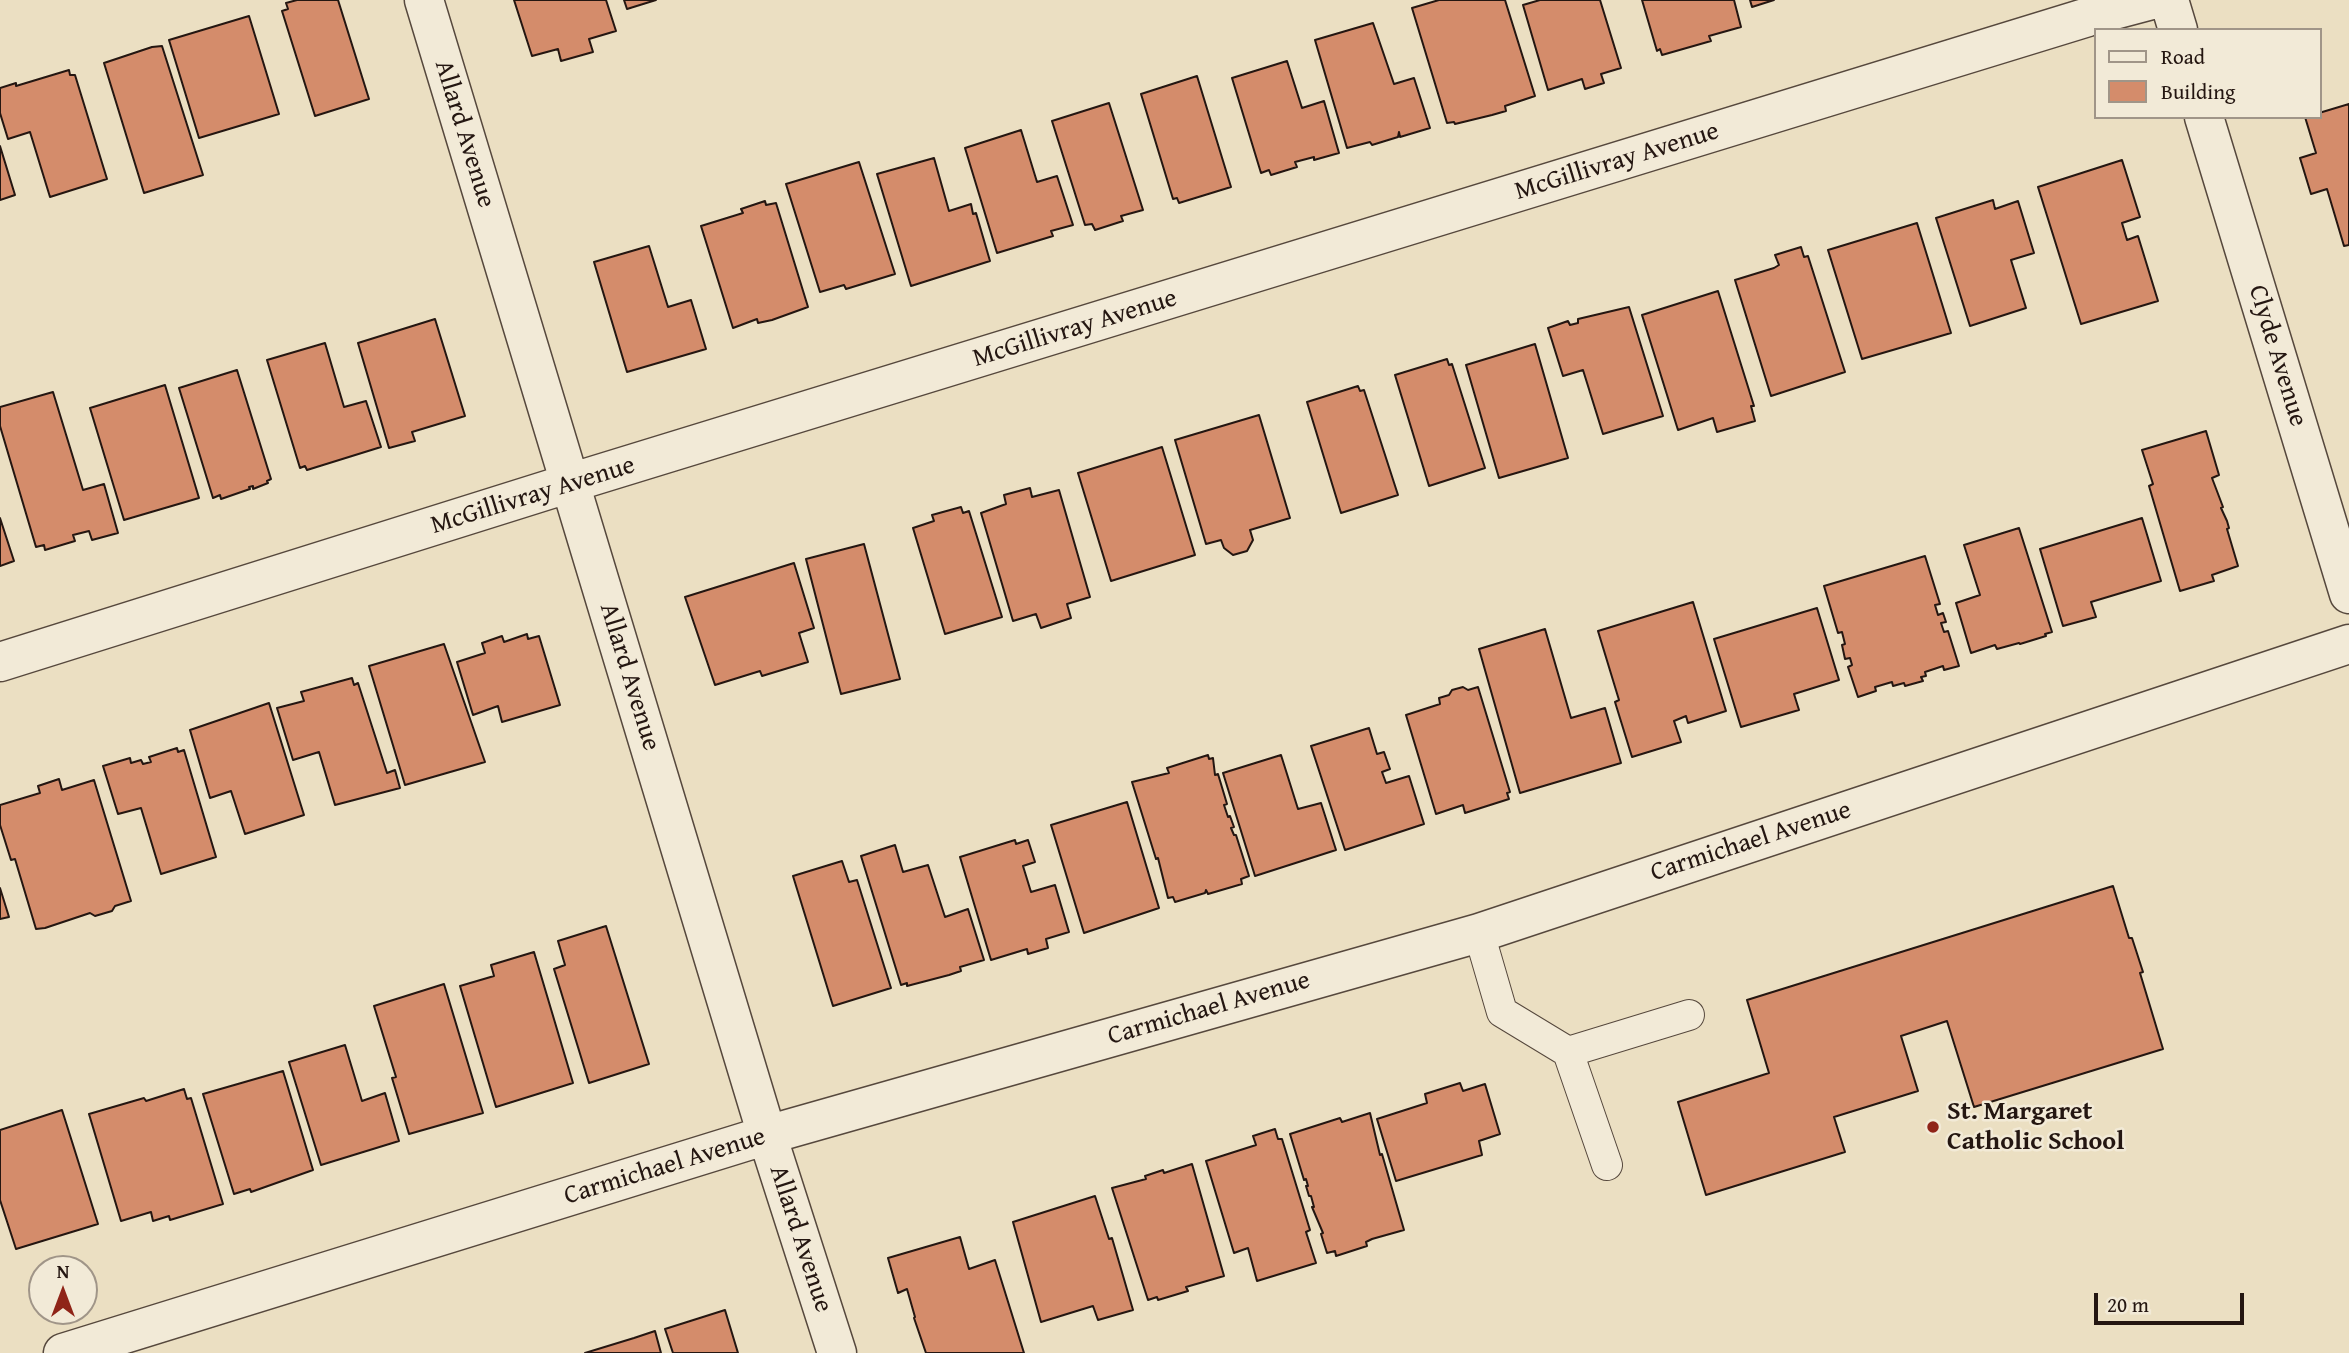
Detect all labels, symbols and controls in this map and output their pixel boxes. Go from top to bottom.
legend [2094,28,2321,119]
text: Road [2161,41,2205,72]
street label: Allard Avenue [427,56,501,212]
text: Building [2161,76,2235,107]
street label: McGillivray Avenue [1511,116,1723,208]
street label: Clyde Avenue [2241,282,2313,430]
street label: McGillivray Avenue [969,283,1181,375]
street label: McGillivray Avenue [427,450,639,542]
street label: Allard Avenue [592,599,666,755]
street label: Carmichael Avenue [1647,795,1855,889]
street label: Carmichael Avenue [1104,965,1314,1053]
place label: St. Margaret Catholic School [1947,1096,2124,1158]
marker: St. Margaret Catholic School [1925,1119,1941,1135]
street label: Carmichael Avenue [561,1122,769,1212]
street label: Allard Avenue [762,1162,838,1316]
north arrow [28,1255,98,1325]
text: N [57,1257,69,1285]
scale bar [2097,1280,2248,1324]
text: 20 m [2107,1289,2149,1320]

